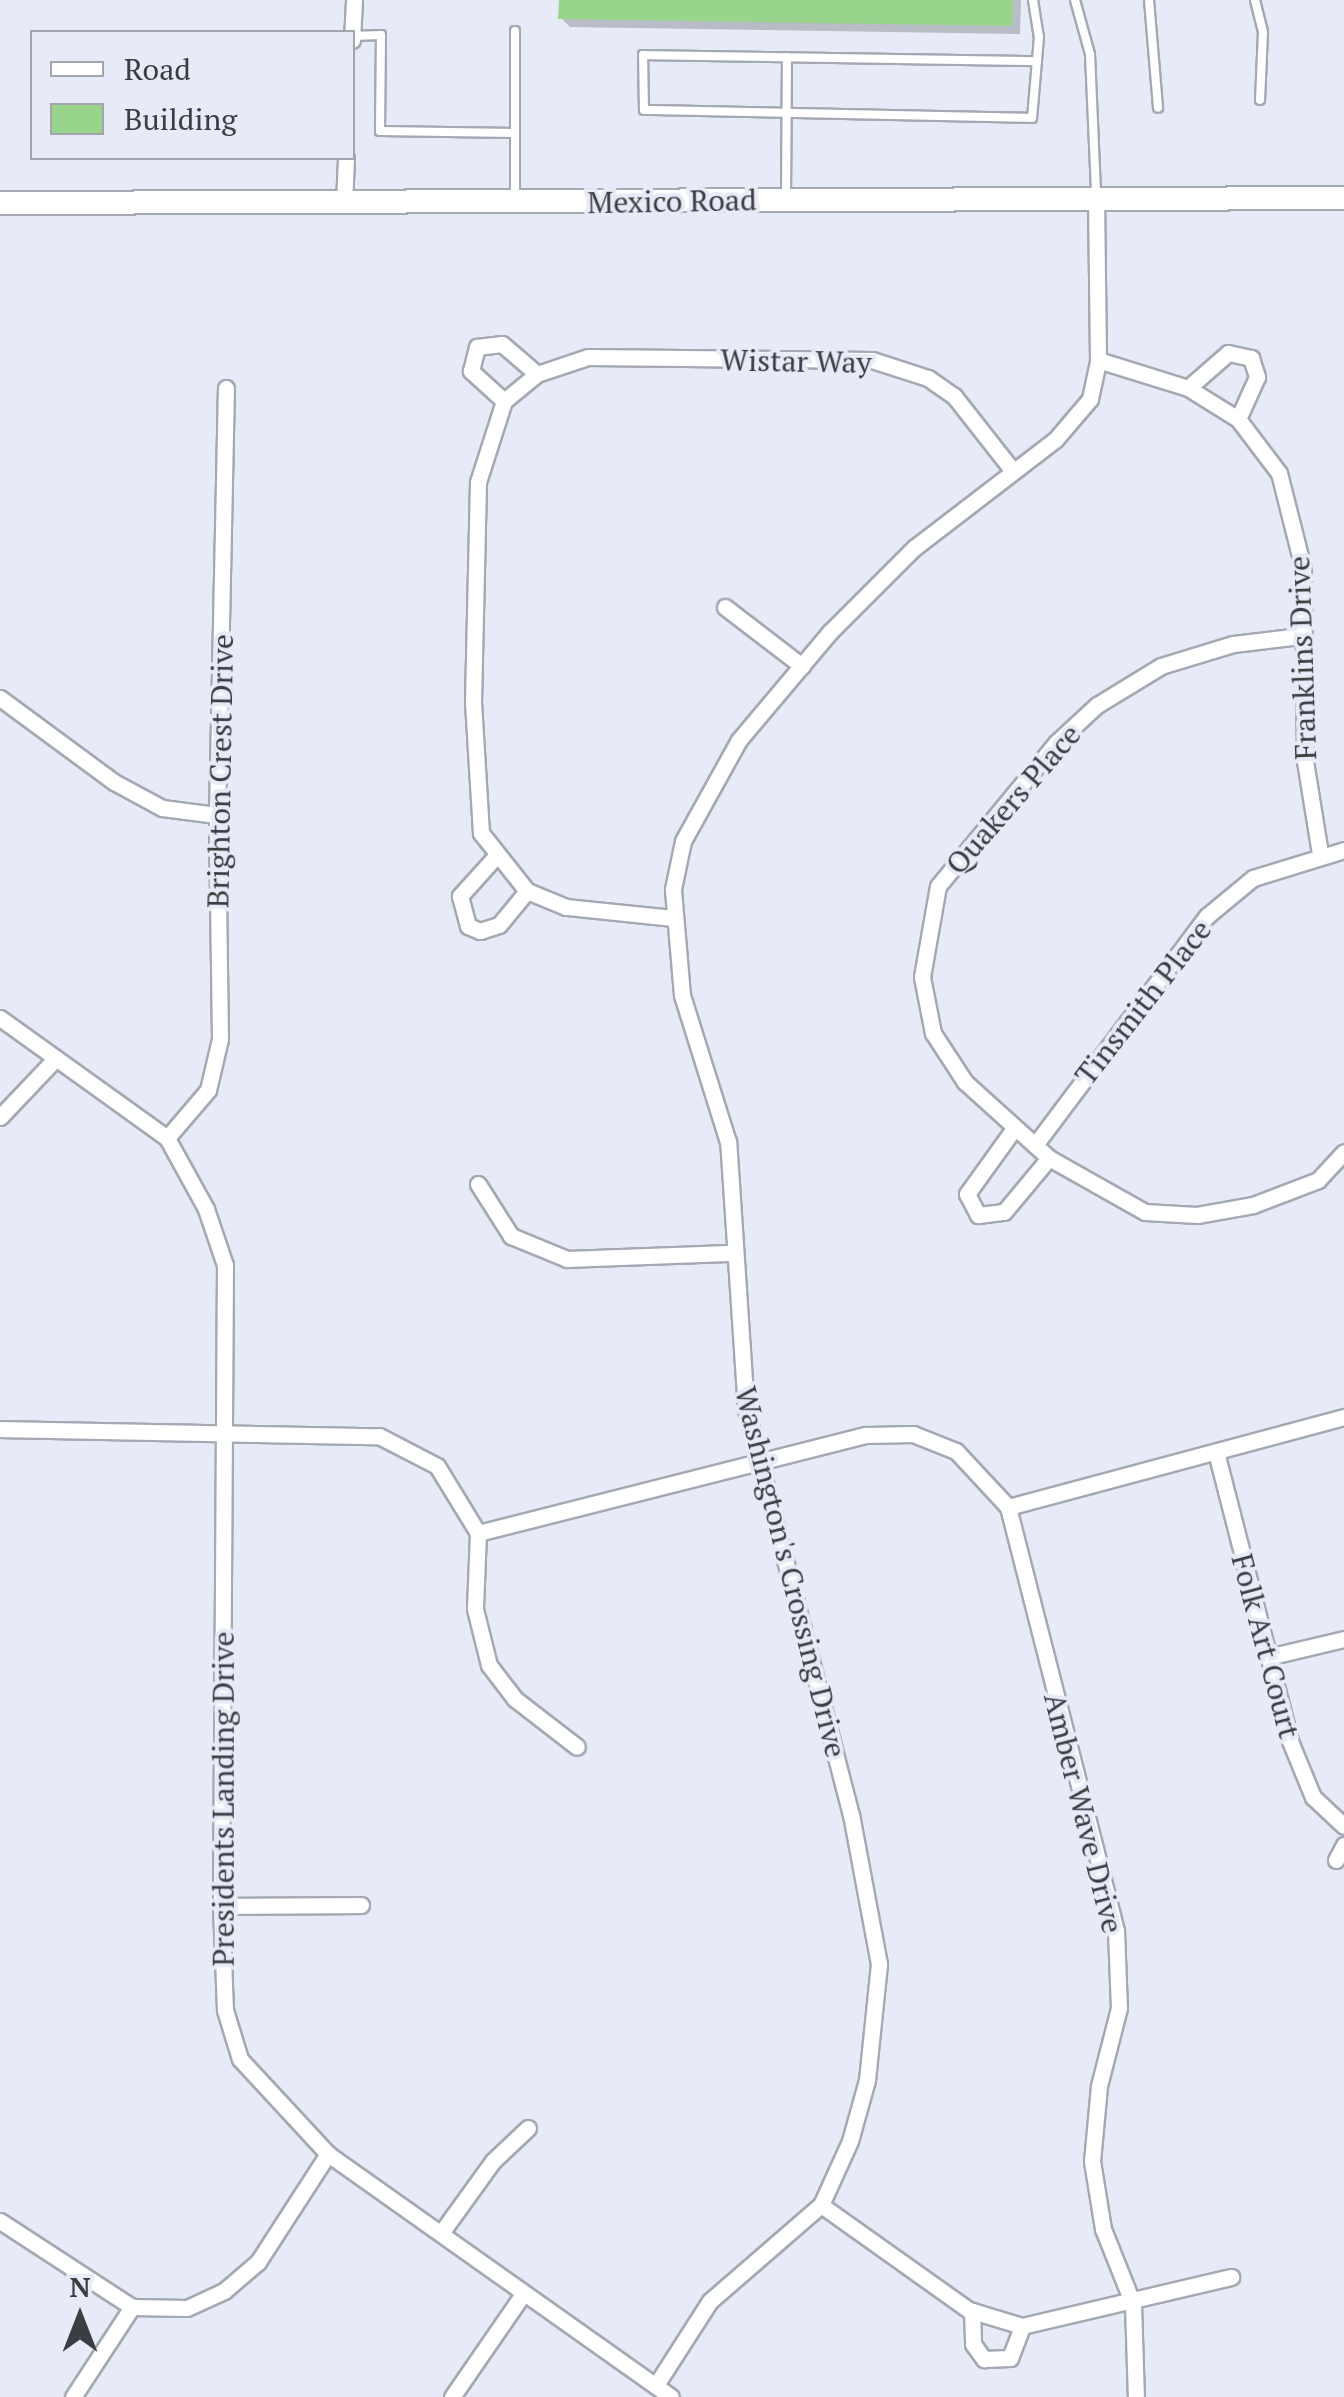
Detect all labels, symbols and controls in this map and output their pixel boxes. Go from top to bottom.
legend [30,30,355,160]
text: Road [124,49,191,89]
text: Building [124,99,237,139]
street label: Mexico Road [587,182,757,220]
street label: Wistar Way [720,342,872,380]
street label: Franklins Drive [1280,555,1324,761]
street label: Brighton Crest Drive [200,634,240,908]
street label: Quakers Place [938,717,1088,881]
street label: Tinsmith Place [1067,912,1219,1092]
street label: Washington's Crossing Drive [727,1383,855,1761]
street label: Folk Art Court [1224,1549,1308,1743]
street label: Presidents Landing Drive [205,1631,241,1967]
street label: Amber Wave Drive [1037,1689,1131,1937]
north arrow [30,2267,130,2367]
text: N [69,2268,91,2305]

